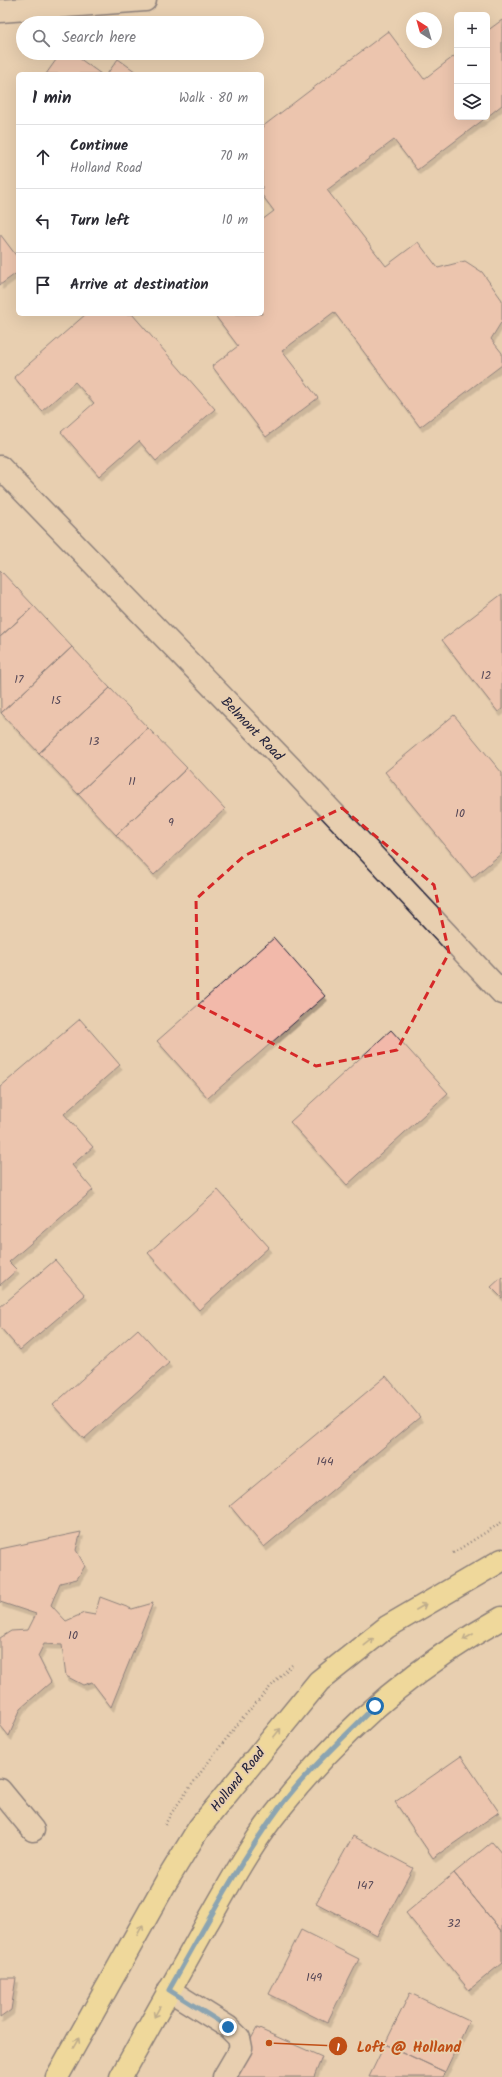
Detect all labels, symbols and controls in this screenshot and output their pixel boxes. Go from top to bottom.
north arrow [406,12,442,48]
map controls [454,12,490,120]
button: + [454,12,490,48]
search box [16,16,264,60]
text: Search here [62,26,136,50]
icon: search [30,27,52,49]
button: − [454,48,490,84]
button: layers [454,84,490,120]
text: 1 min [32,85,71,112]
text: Walk · 80 m [179,88,248,109]
text: Continue [70,134,128,158]
icon: ahead [32,146,54,168]
text: 70 m [220,146,248,167]
text: Holland Road [70,158,142,179]
text: Turn left [70,209,130,233]
icon: left [32,210,54,232]
text: 10 m [222,210,248,231]
text: Arrive at destination [70,273,209,297]
icon: arrive [32,274,54,296]
house number: 12 [481,666,491,685]
house number: 17 [14,670,24,689]
house number: 15 [51,691,63,710]
street label: Belmont Road [215,692,289,767]
house number: 13 [89,732,99,751]
house number: 11 [128,772,136,791]
house number: 10 [455,804,465,823]
house number: 9 [168,813,174,832]
house number: 144 [317,1452,334,1471]
one-way arrow [415,1602,427,1610]
house number: 10 [68,1626,78,1645]
one-way arrow [462,1634,474,1642]
one-way arrow [363,1637,374,1646]
route start [366,1697,384,1715]
one-way arrow [272,1727,281,1738]
street label: Holland Road [205,1742,272,1817]
house number: 147 [357,1876,373,1895]
house number: 32 [447,1914,461,1933]
one-way arrow [136,1924,144,1936]
house number: 149 [306,1968,322,1987]
one-way arrow [153,2006,161,2018]
route end [219,2018,237,2036]
callout: Loft @ Holland [328,2033,469,2060]
text: Loft @ Holland [357,2036,462,2060]
one-way arrow [72,2037,80,2049]
text: 1 [336,2038,340,2057]

